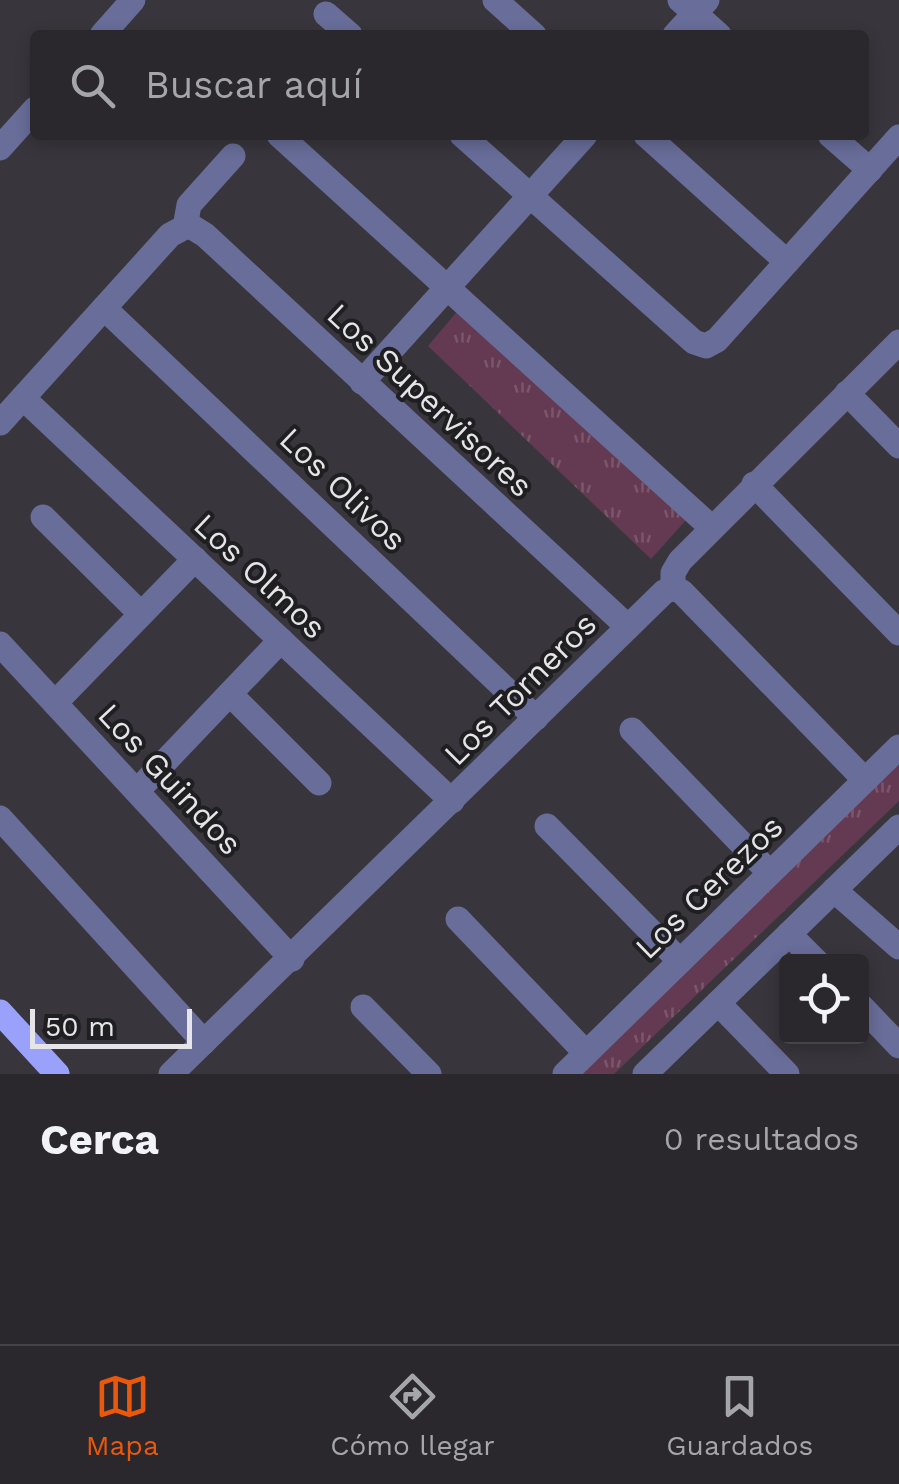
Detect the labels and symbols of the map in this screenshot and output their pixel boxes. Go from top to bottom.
street label: Los Supervisores [320,295,540,505]
street label: Los Olivos [272,420,414,558]
street label: Los Olmos [186,506,334,646]
street label: Los Torneros [436,605,604,773]
street label: Los Guindos [90,695,250,863]
street label: Los Cerezos [627,807,791,967]
scale bar [30,1004,192,1048]

